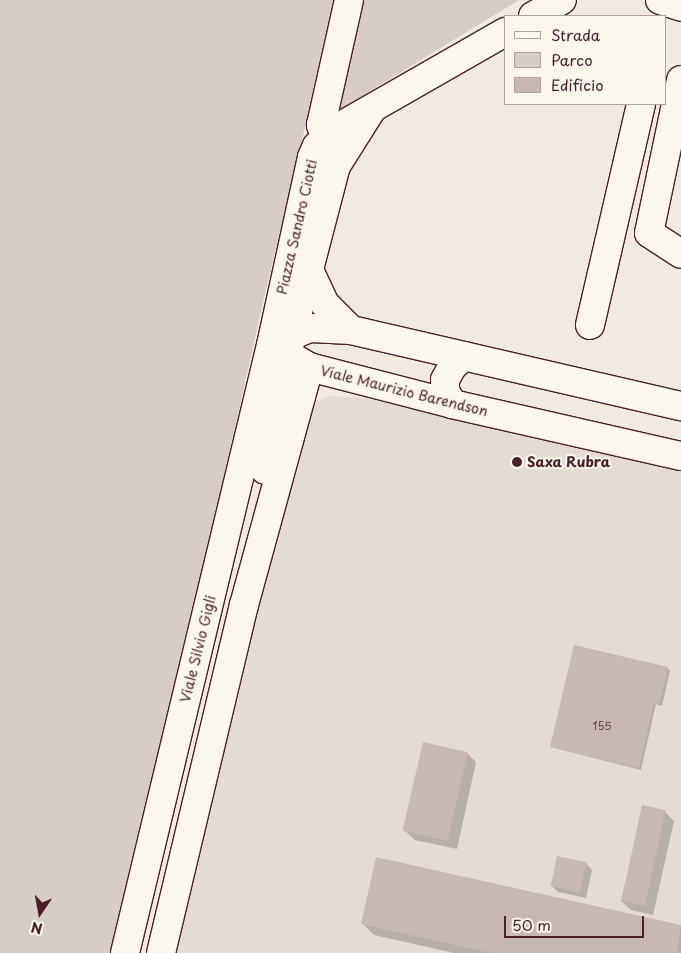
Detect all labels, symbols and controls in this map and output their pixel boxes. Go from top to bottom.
legend [503,15,666,105]
text: Strada [551,23,600,46]
text: Parco [551,48,593,71]
text: Edificio [551,73,604,96]
street label: Piazza Sandro Ciotti [273,158,321,296]
street label: Viale Maurizio Barendson [318,362,490,420]
place label: Saxa Rubra [527,454,610,470]
marker: Saxa Rubra [511,456,523,468]
street label: Viale Silvio Gigli [177,594,219,704]
house number: 155 [592,719,612,733]
north arrow [15,888,65,938]
scale bar [506,906,646,938]
text: 50 m [512,913,551,936]
text: N [29,917,44,940]

